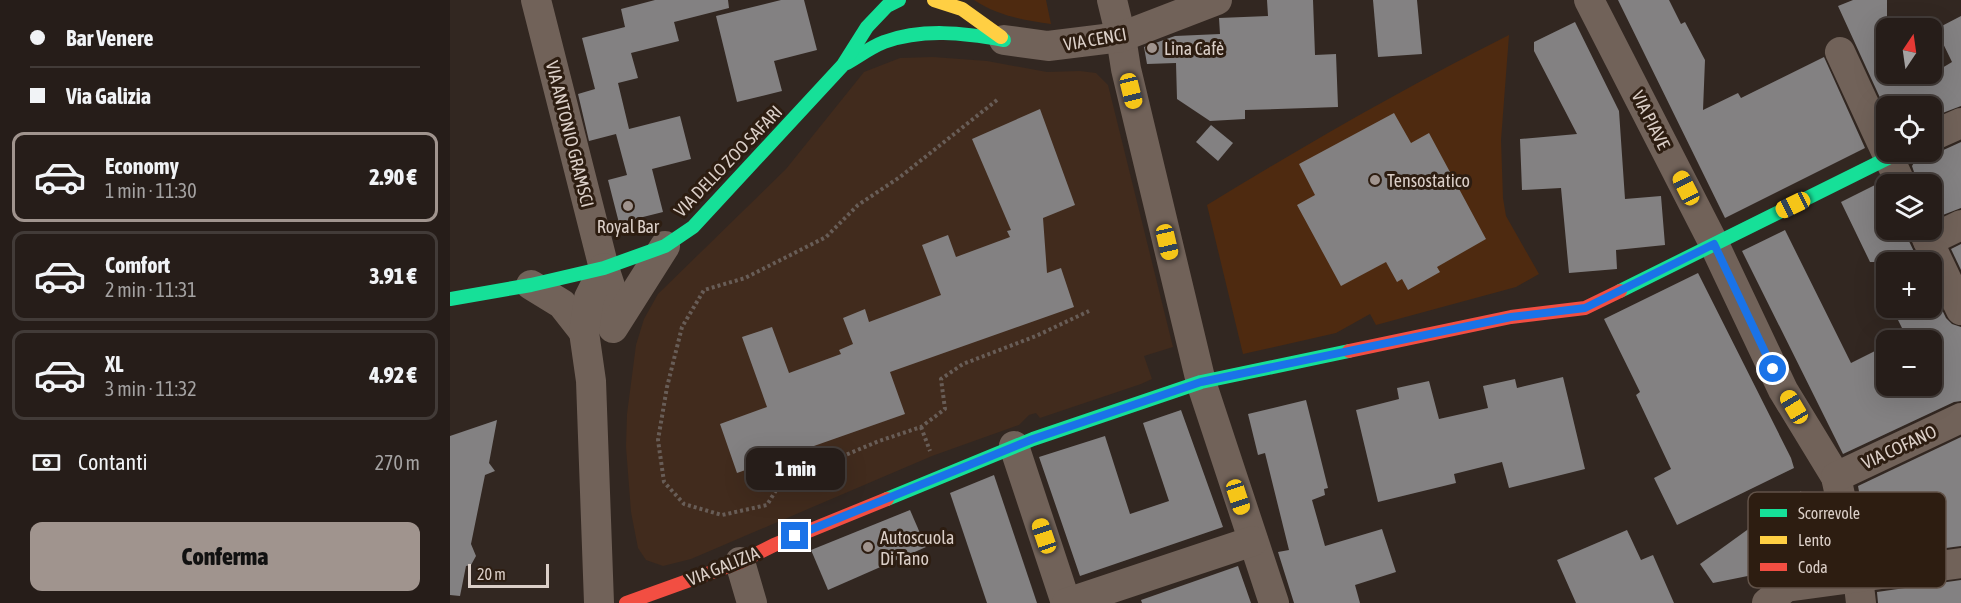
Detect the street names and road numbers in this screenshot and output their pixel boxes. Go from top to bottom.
street label: VIA CENCI [1062,23,1128,55]
street label: VIA ANTONIO GRAMSCI [542,59,598,209]
street label: VIA PIAVE [1627,87,1675,153]
street label: VIA DELLO ZOO SAFARI [670,101,786,221]
street label: VIA COFANO [1858,421,1940,473]
street label: VIA GALIZIA [684,542,762,590]

